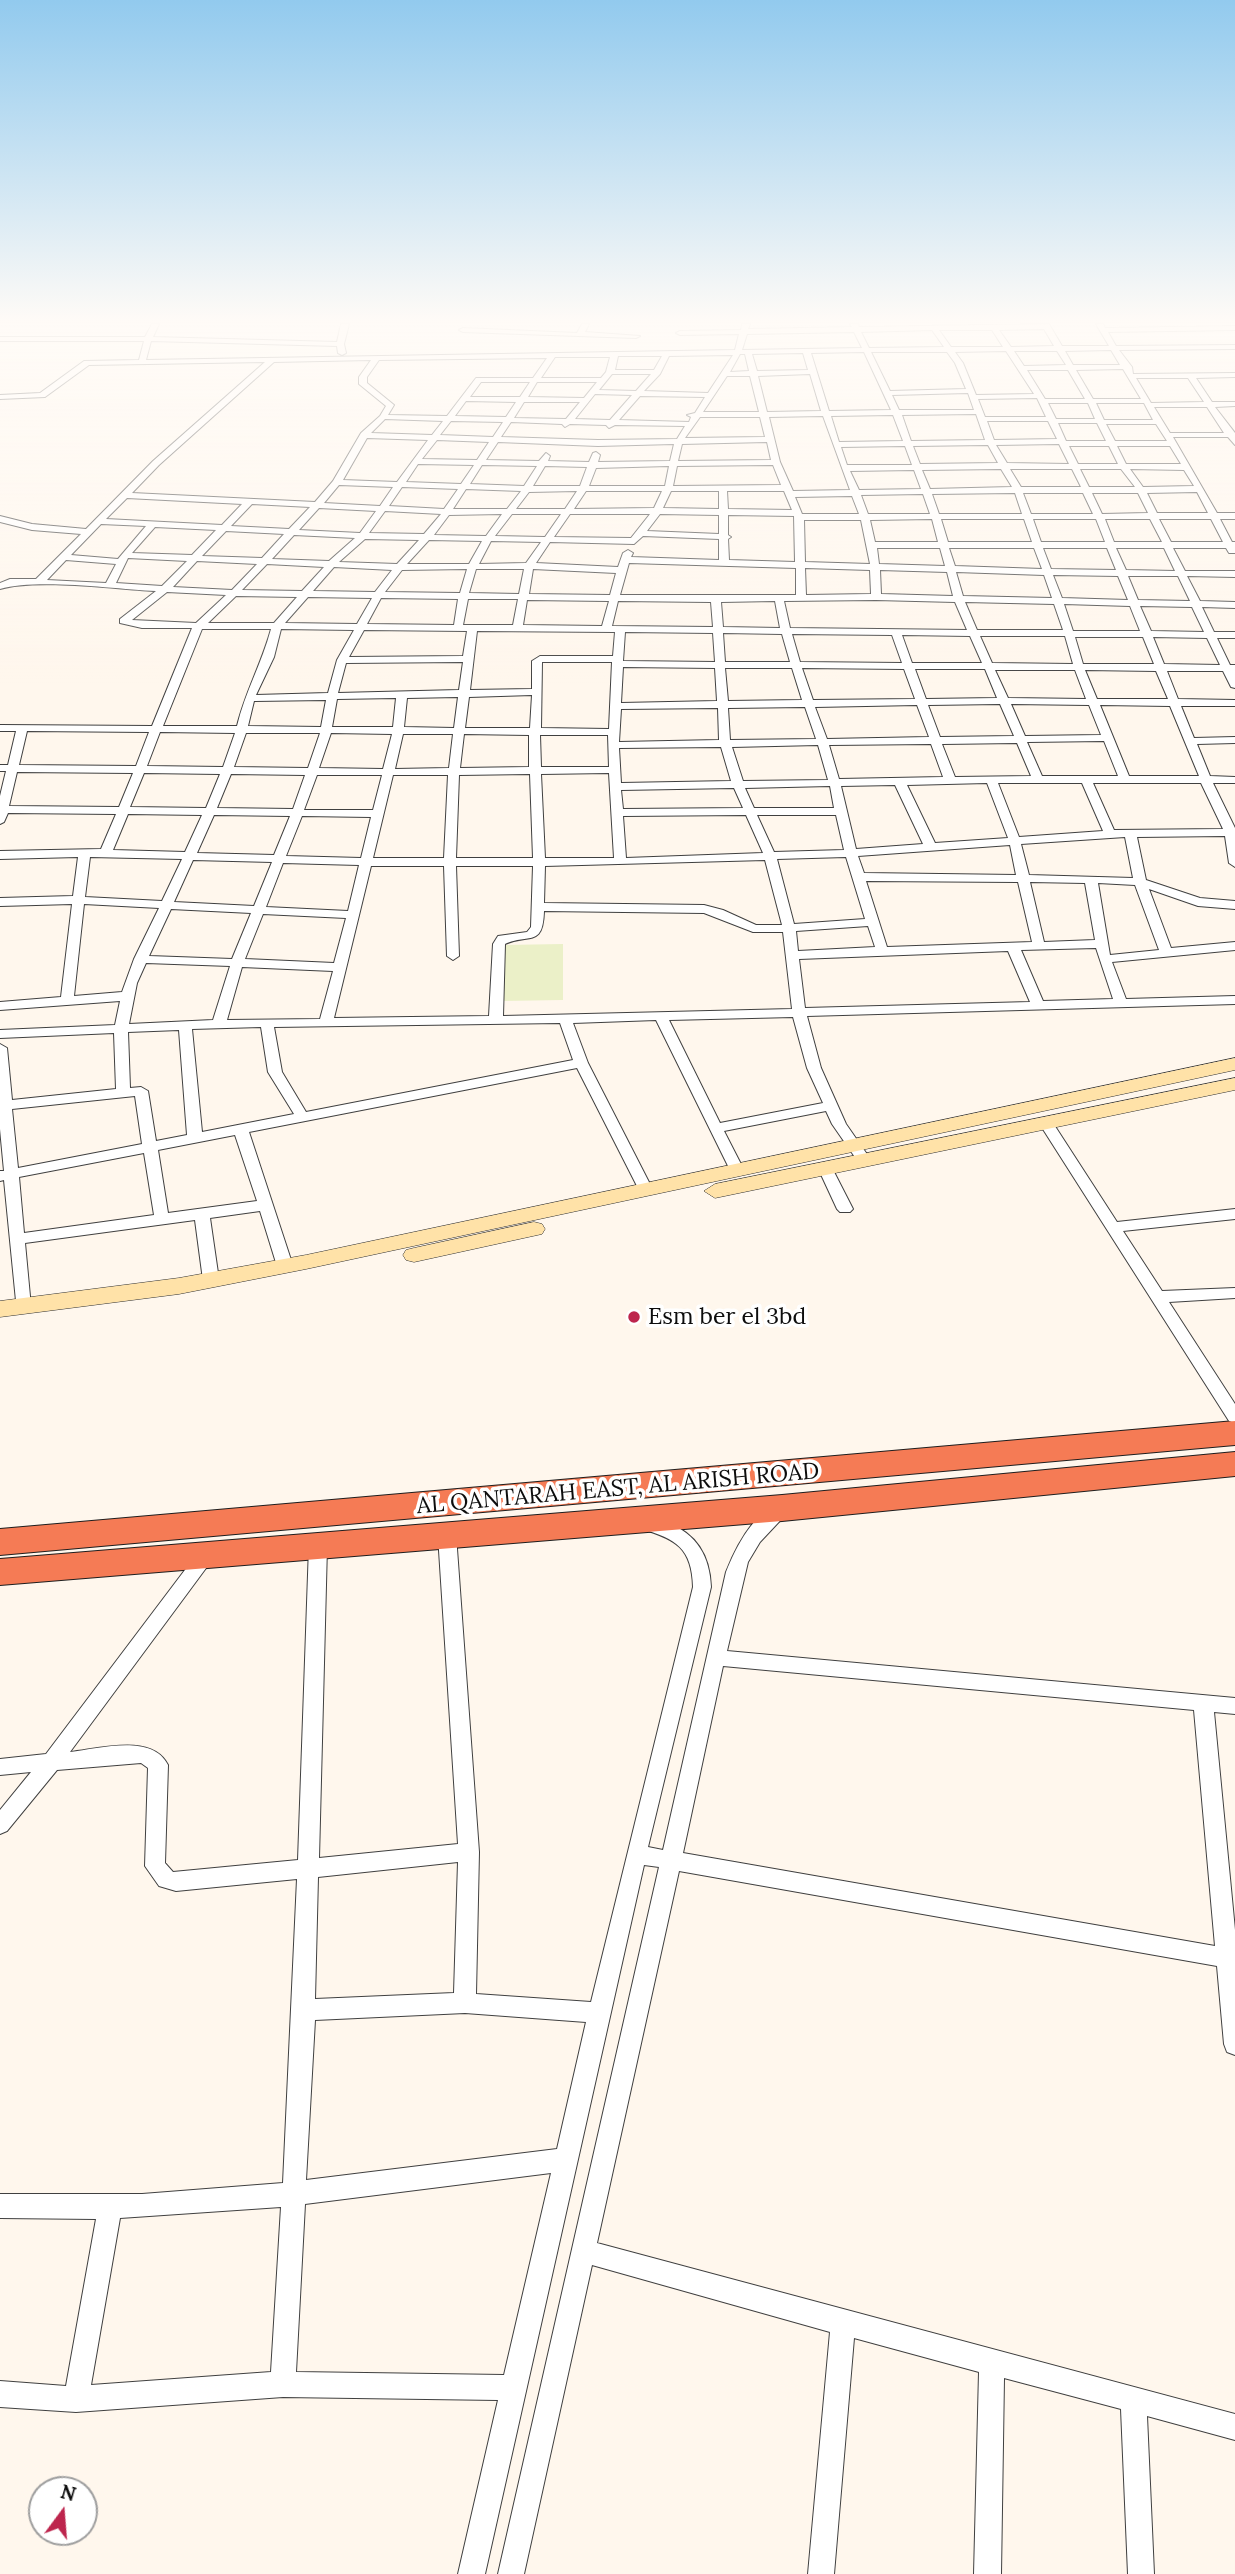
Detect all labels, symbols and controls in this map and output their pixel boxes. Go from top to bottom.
place label: Esm ber el 3bd [648,1303,806,1331]
marker: Esm ber el 3bd [626,1309,642,1325]
street label: AL QANTARAH EAST, AL ARISH ROAD [415,1458,821,1520]
north arrow [28,2476,98,2546]
text: N [58,2479,79,2506]

